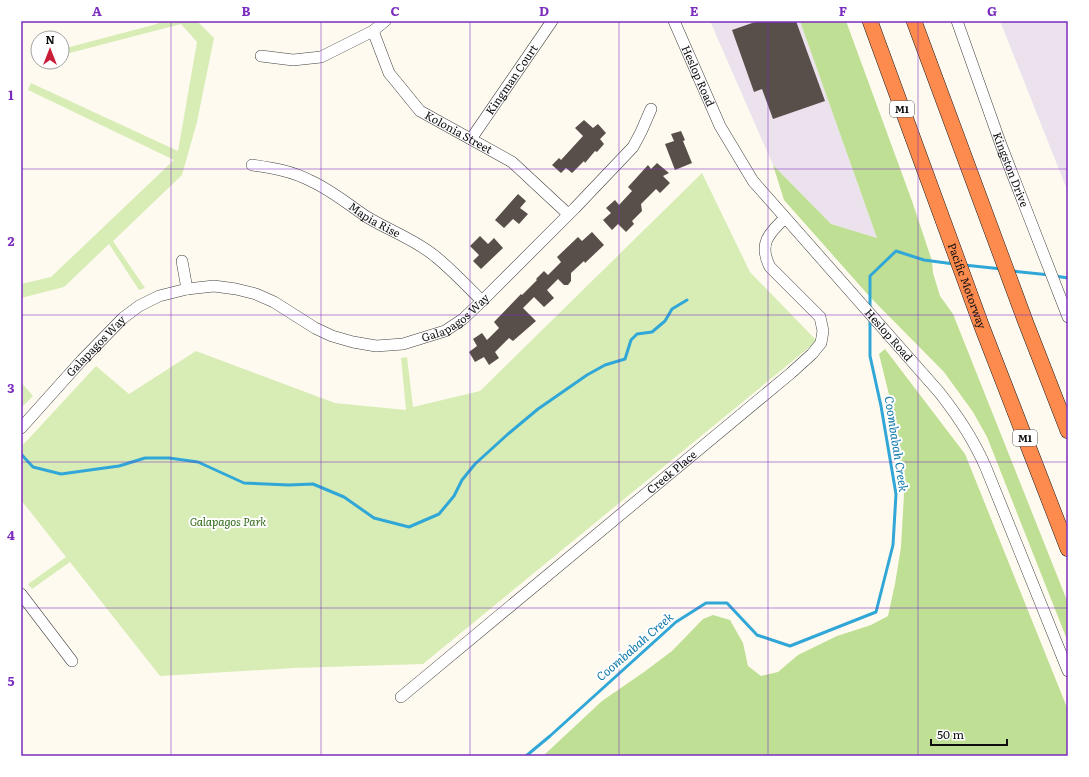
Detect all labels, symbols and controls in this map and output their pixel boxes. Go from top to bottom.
text: A [92,1,102,20]
text: B [242,1,251,20]
text: C [390,1,400,20]
text: D [539,1,549,20]
text: E [690,1,699,20]
text: F [839,1,847,20]
text: G [987,1,997,20]
north arrow [30,30,70,70]
text: N [45,31,55,47]
street label: Kingman Court [481,40,541,117]
street label: Heslop Road [679,42,720,109]
text: 1 [8,85,14,104]
road number: M1 [890,101,914,117]
street label: Kolonia Street [422,106,496,157]
street label: Kingston Drive [990,130,1033,209]
street label: Mapia Rise [346,198,404,241]
text: 2 [8,231,15,250]
street label: Pacific Motorway [945,240,991,331]
street label: Galapagos Way [419,289,493,345]
street label: Heslop Road [862,305,917,364]
street label: Galapagos Way [62,311,129,380]
text: 3 [7,378,15,397]
water label: Coombabah Creek [881,395,914,493]
road number: M1 [1013,430,1037,446]
street label: Creek Place [643,446,700,497]
park label: Galapagos Park [190,513,266,529]
text: 4 [7,525,15,544]
water label: Coombabah Creek [592,607,677,685]
text: 5 [7,671,15,690]
scale bar [931,721,1007,747]
text: 50 m [937,725,964,743]

